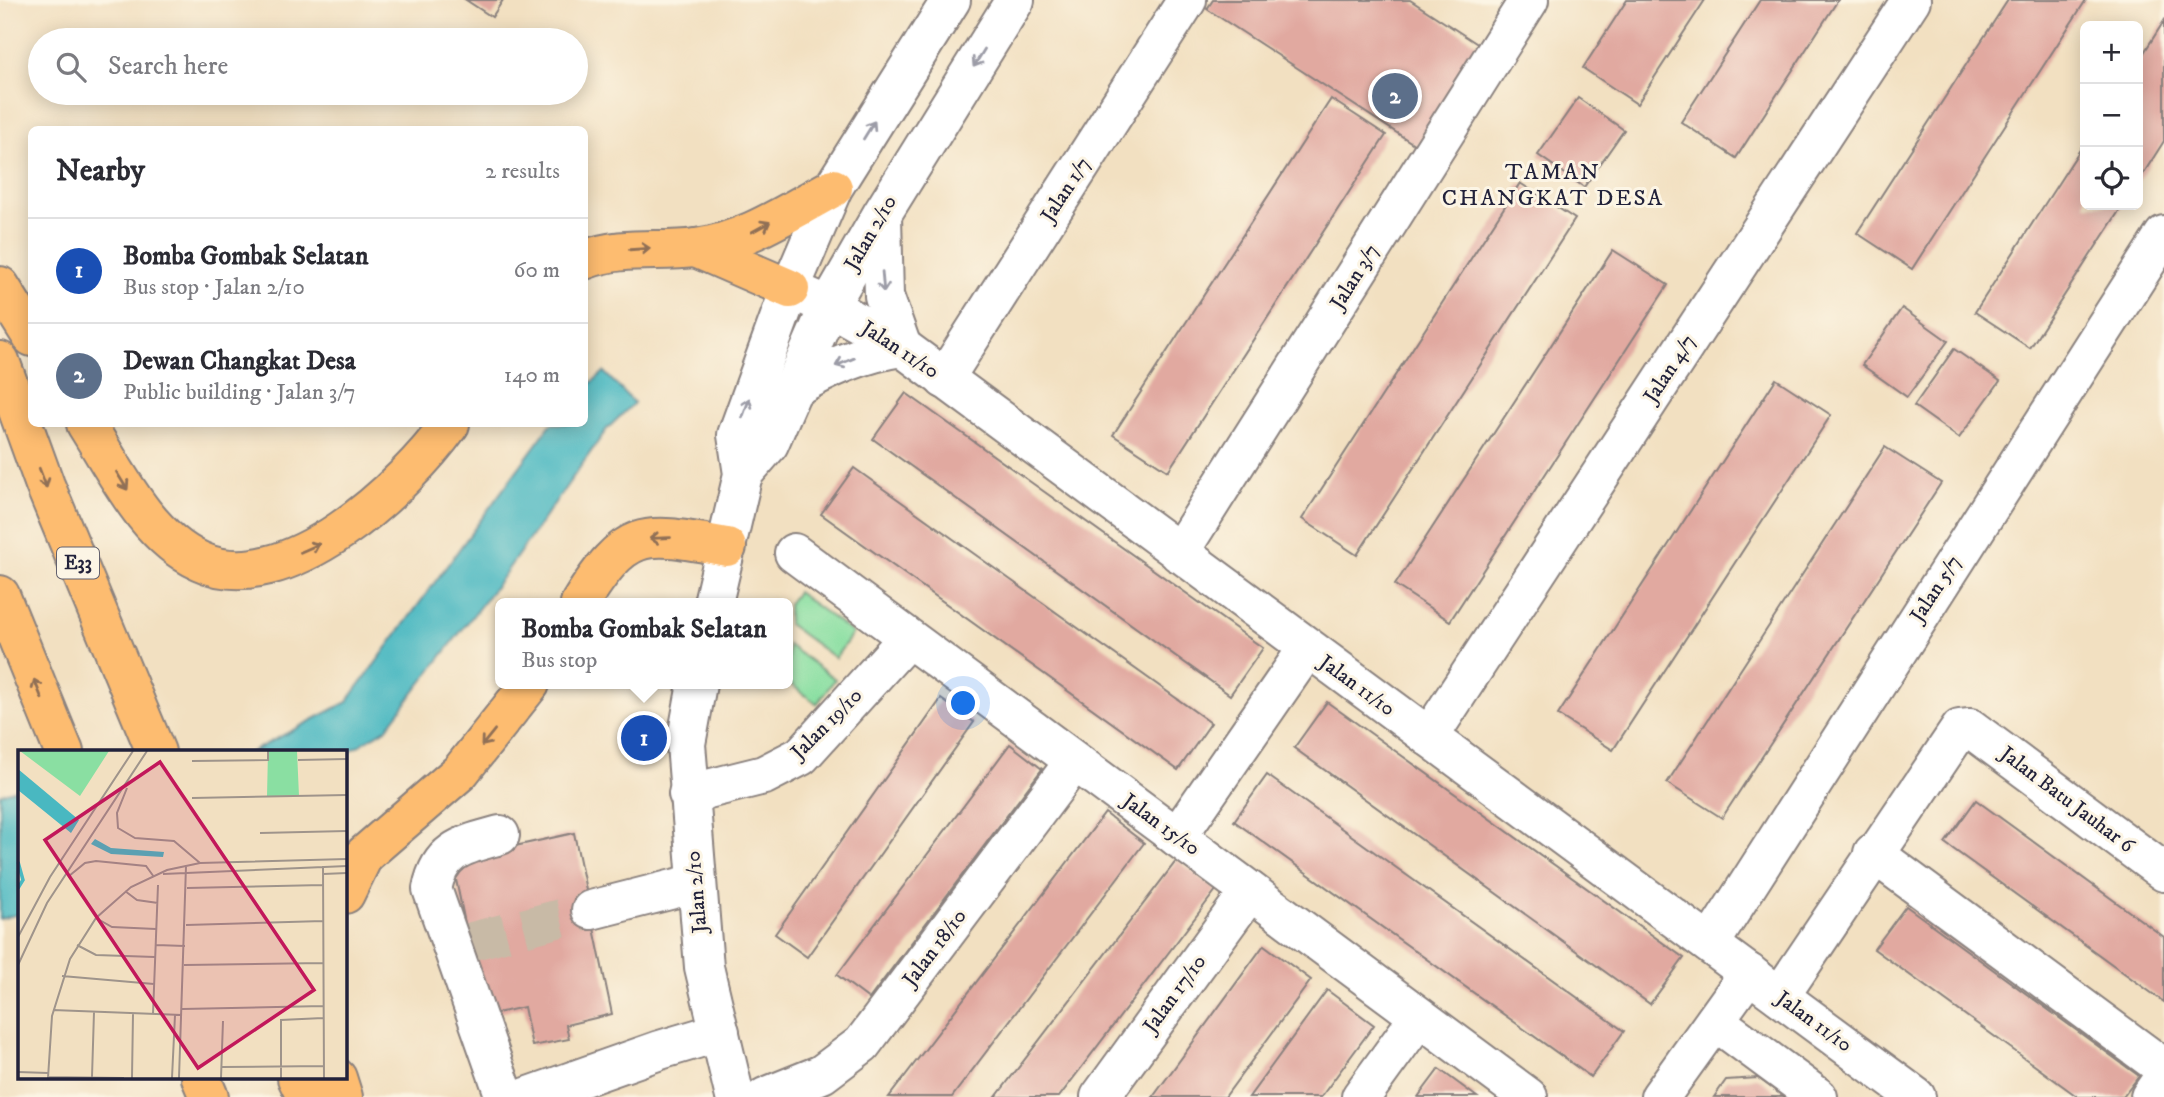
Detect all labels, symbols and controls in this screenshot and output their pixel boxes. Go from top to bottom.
map controls [2080,21,2143,210]
button: + [2080,21,2143,84]
search box [28,28,588,105]
one-way arrow [972,47,986,67]
icon: search [52,48,90,86]
text: Search here [108,50,228,83]
pin: 2 [1372,70,1418,122]
button: − [2080,84,2143,147]
one-way arrow [863,121,877,141]
button: locate [2080,147,2143,210]
text: Nearby [56,153,145,190]
street label: Jalan 1/7 [1034,153,1097,229]
text: 2 results [485,157,560,186]
district label: TAMAN CHANGKAT DESA [1442,158,1664,213]
street label: Jalan 2/10 [838,191,903,277]
one-way arrow [750,219,770,233]
text: Bomba Gombak Selatan [123,240,369,273]
street label: Jalan 3/7 [1324,240,1385,316]
one-way arrow [628,242,650,255]
text: 1 [75,256,83,285]
text: 60 m [513,256,560,285]
one-way arrow [877,270,890,293]
text: Bus stop · Jalan 2/10 [123,273,305,302]
street label: Jalan 11/10 [854,314,944,385]
street label: Jalan 4/7 [1637,330,1702,410]
text: Dewan Changkat Desa [123,345,356,378]
one-way arrow [835,357,856,370]
text: 2 [73,361,85,390]
text: 140 m [504,361,560,390]
text: Public building · Jalan 3/7 [123,378,356,407]
one-way arrow [741,398,753,420]
one-way arrow [37,467,50,489]
one-way arrow [115,471,129,491]
one-way arrow [649,531,672,544]
one-way arrow [299,541,320,554]
road number: E33 [57,548,99,578]
street label: Jalan 5/7 [1904,551,1967,629]
popup [495,598,793,689]
text: Bomba Gombak Selatan [521,613,767,646]
text: Bus stop [521,646,597,675]
street label: Jalan 11/10 [1312,649,1400,722]
one-way arrow [31,678,44,700]
street label: Jalan 19/10 [784,683,868,767]
your location [946,686,980,720]
pin: 1 [621,712,667,764]
one-way arrow [481,728,496,746]
street label: Jalan Batu Jauhar 6 [1993,740,2140,860]
inset map [18,750,346,1080]
street label: Jalan 15/10 [1115,787,1205,862]
street label: Jalan 2/10 [680,850,714,936]
street label: Jalan 18/10 [896,904,973,994]
street label: Jalan 17/10 [1137,950,1212,1040]
street label: Jalan 11/10 [1769,985,1857,1058]

